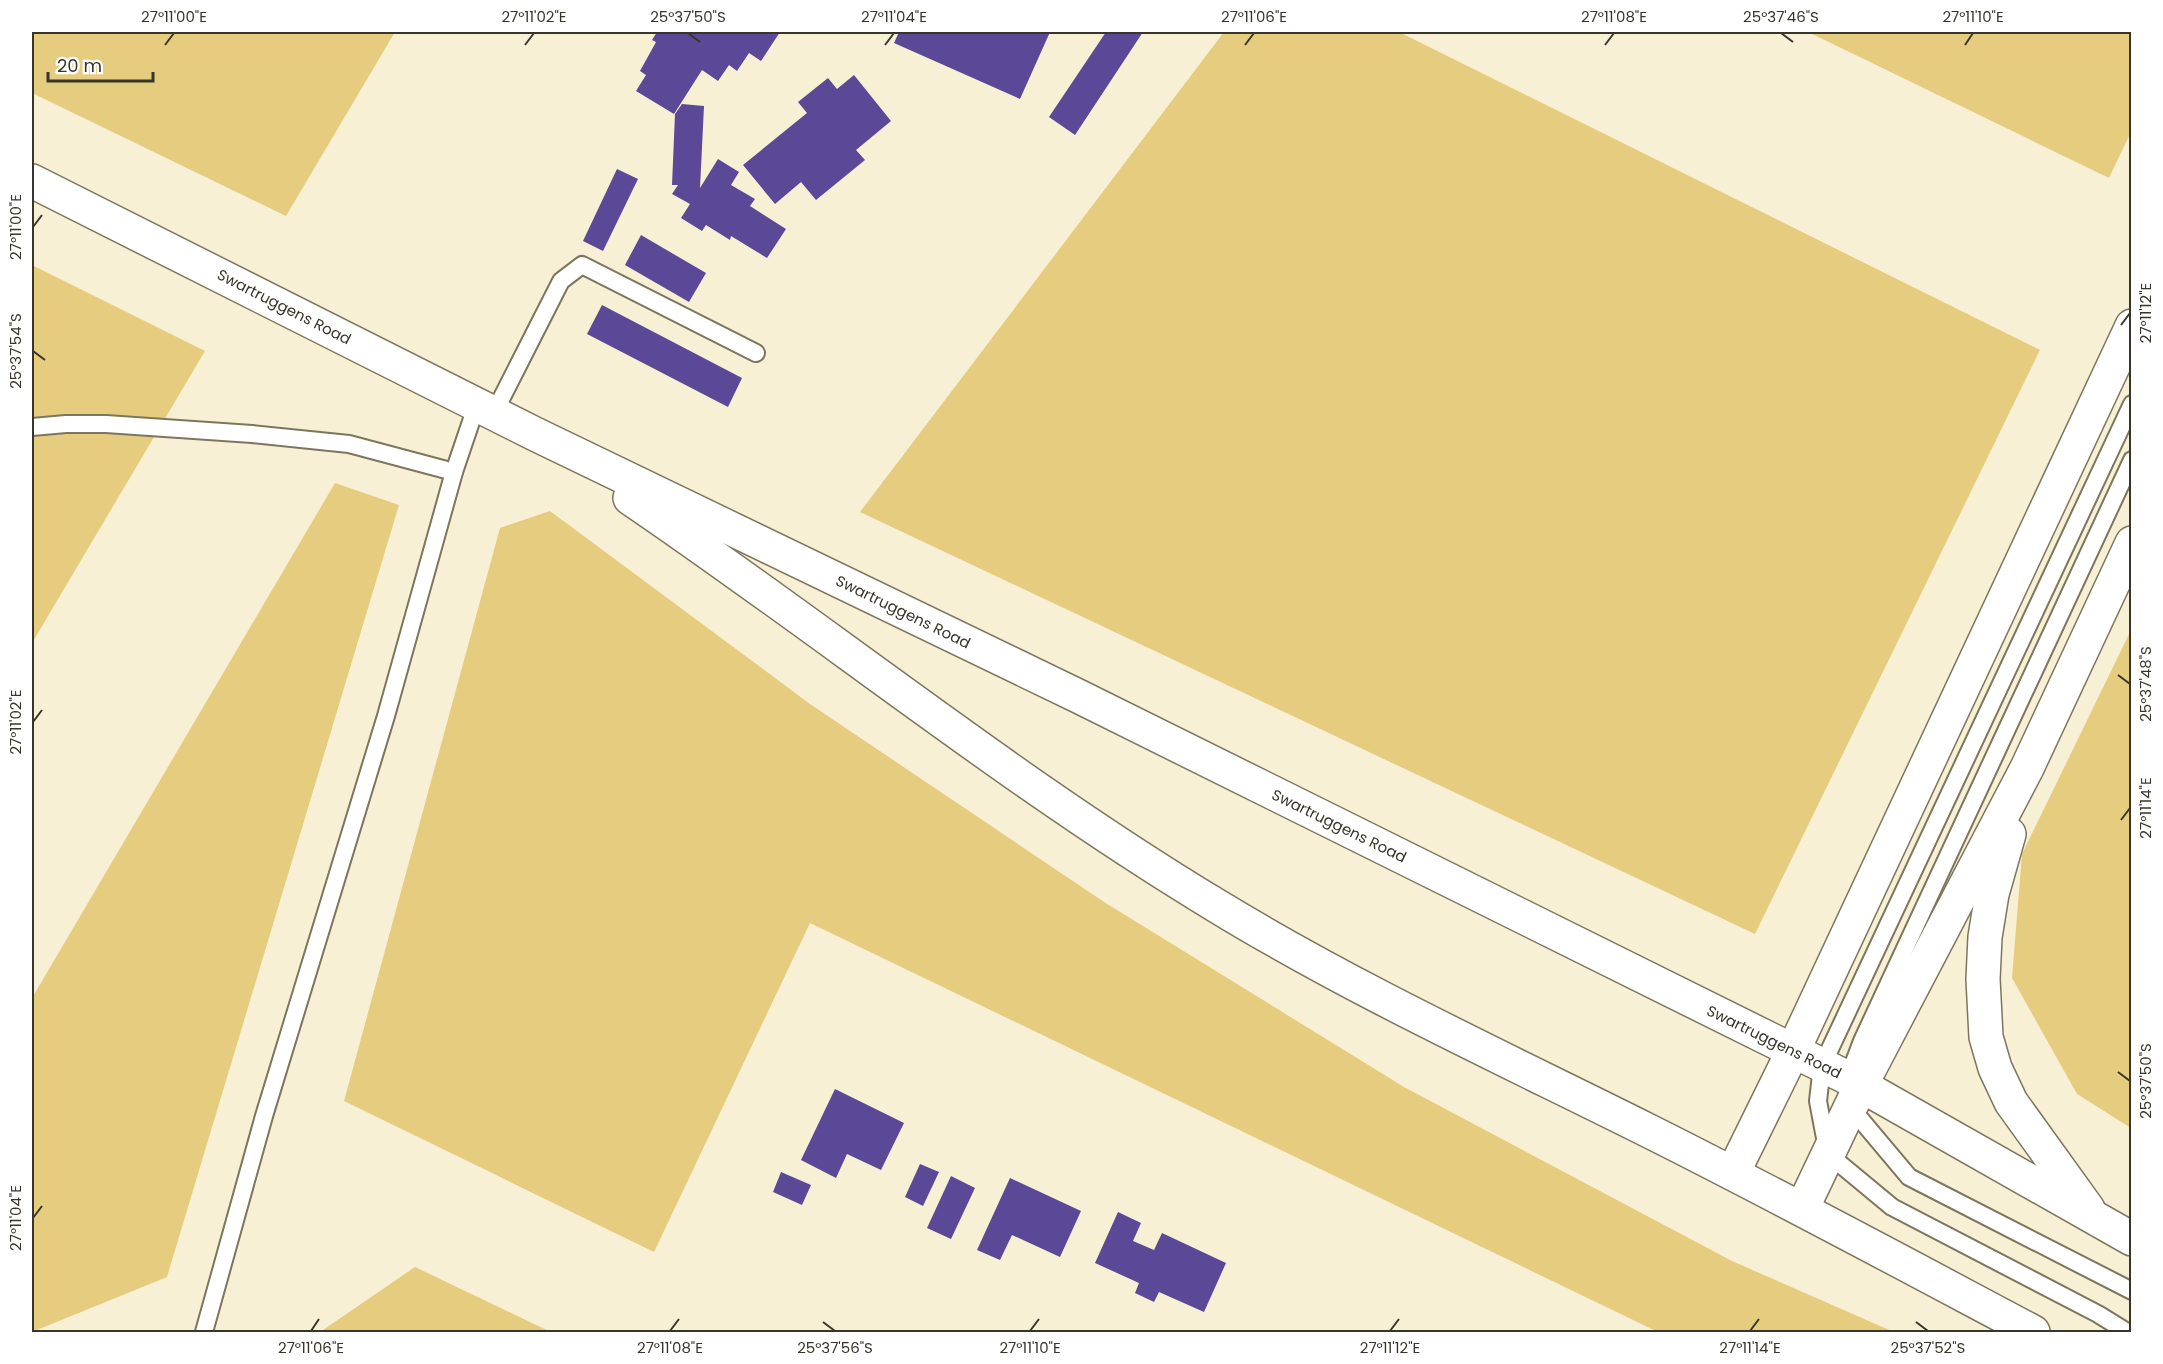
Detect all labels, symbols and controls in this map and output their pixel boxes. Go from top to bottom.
text: 27°11'00"E [141,6,207,27]
text: 27°11'02"E [501,6,567,27]
text: 25°37'50"S [650,6,726,27]
text: 27°11'04"E [861,6,927,27]
text: 27°11'06"E [1221,6,1287,27]
text: 27°11'08"E [1581,6,1647,27]
text: 25°37'46"S [1743,6,1819,27]
text: 27°11'10"E [1942,6,2004,27]
scale bar [48,45,153,83]
text: 20 m [57,53,102,78]
text: 27°11'00"E [5,194,26,260]
street label: Swartruggens Road [214,264,355,349]
text: 27°11'12"E [2135,283,2156,343]
text: 25°37'54"S [5,313,26,389]
street label: Swartruggens Road [832,570,974,653]
text: 25°37'48"S [2135,646,2156,722]
text: 27°11'02"E [5,689,26,755]
text: 27°11'14"E [2135,777,2156,839]
street label: Swartruggens Road [1268,784,1410,867]
street label: Swartruggens Road [1703,1000,1845,1083]
text: 25°37'50"S [2135,1043,2156,1119]
text: 27°11'04"E [5,1185,26,1251]
text: 27°11'06"E [278,1337,344,1358]
text: 27°11'08"E [637,1337,703,1358]
text: 25°37'56"S [797,1337,873,1358]
text: 27°11'10"E [999,1337,1061,1358]
text: 27°11'12"E [1360,1337,1420,1358]
text: 27°11'14"E [1719,1337,1781,1358]
text: 25°37'52"S [1891,1337,1965,1358]

